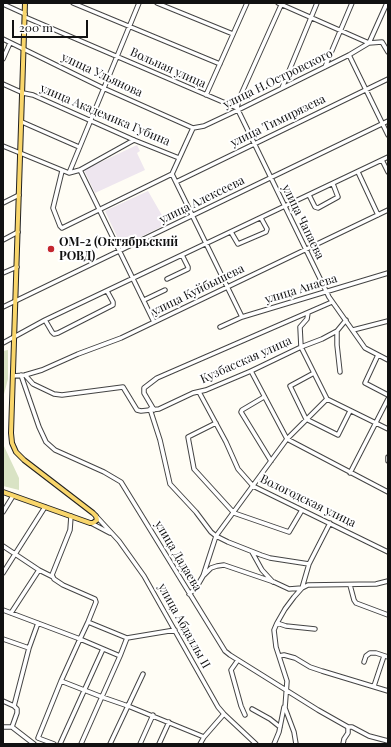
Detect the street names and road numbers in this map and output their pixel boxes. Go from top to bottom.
street label: Вольная улица [128,45,208,91]
street label: улица Н.Островского [221,46,335,112]
street label: улица Ульянова [59,50,145,100]
street label: улица Академика Губина [38,81,172,149]
street label: улица Тимирязева [228,92,328,150]
street label: улица Алексеева [157,173,247,227]
street label: улица Чапаева [279,182,327,262]
street label: улица Куйбышева [149,261,247,319]
street label: улица Анаева [263,271,339,307]
street label: Кузбасская улица [198,333,294,387]
street label: Вологодская улица [258,472,358,530]
street label: улица Дадаева [151,518,205,594]
street label: улица Абдаллы II [155,581,213,671]

